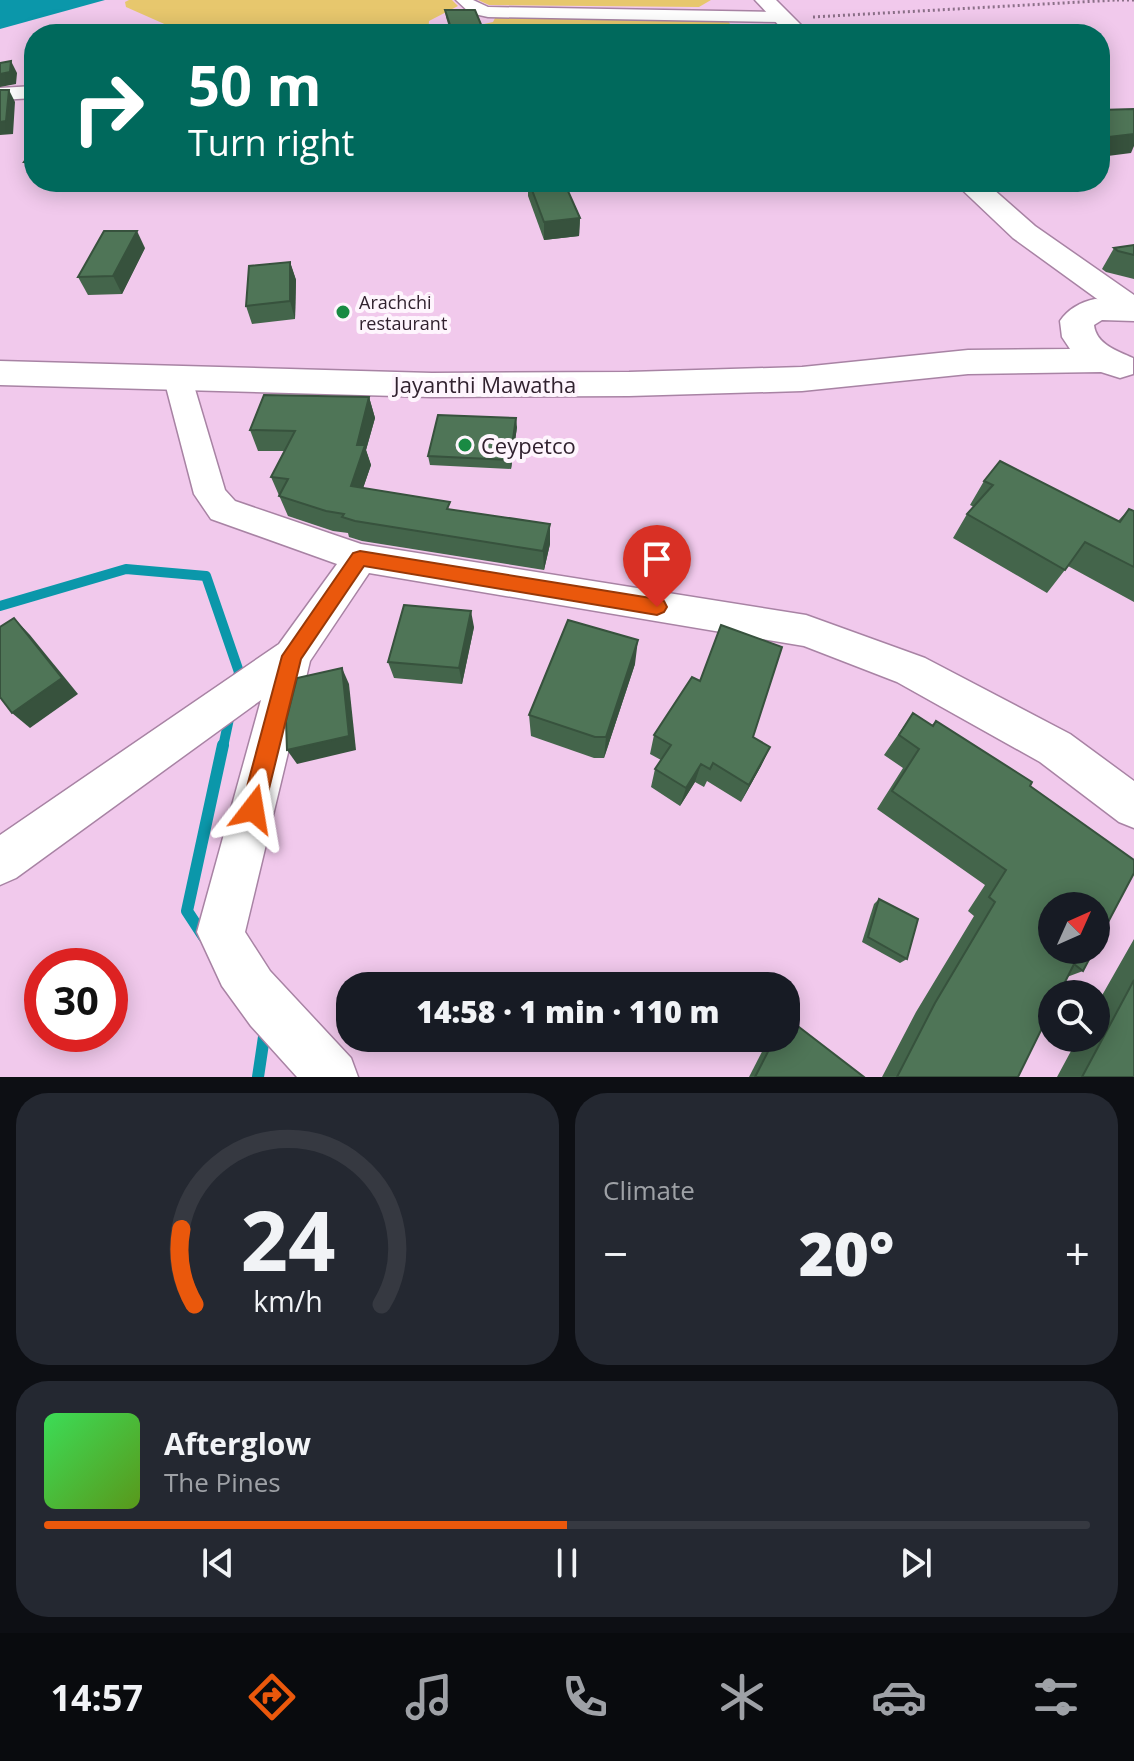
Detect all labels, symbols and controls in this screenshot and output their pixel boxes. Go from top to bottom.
text: 50 m [188,46,322,122]
icon: right [56,56,160,160]
text: Turn right [188,118,354,167]
place label: Arachchi restaurant [359,290,447,335]
marker: Arachchi restaurant [334,303,352,321]
street label: Jayanthi Mawatha [392,369,576,399]
place label: Ceypetco [481,430,576,460]
marker: Ceypetco [456,436,474,454]
pin [623,525,691,607]
icon: arrive [635,537,679,581]
position arrow [211,767,295,851]
north arrow [1038,892,1110,964]
map controls [1038,892,1110,1052]
speed limit sign: 30 [24,948,128,1052]
button: search [1038,980,1110,1052]
text: 14:58 · 1 min · 110 m [416,991,720,1032]
text: Climate [603,1172,695,1208]
text: 24 [240,1182,335,1295]
text: 20° [799,1212,894,1294]
text: − [603,1223,628,1283]
text: + [1065,1223,1090,1283]
text: km/h [253,1281,322,1320]
text: Afterglow [164,1423,311,1464]
text: The Pines [164,1464,281,1500]
icon: previous [196,1541,240,1585]
icon: pause [545,1541,589,1585]
icon: next [894,1541,938,1585]
icon: directions [244,1669,300,1725]
icon: music [401,1669,457,1725]
icon: phone [557,1669,613,1725]
icon: climate [714,1669,770,1725]
icon: car [871,1669,927,1725]
icon: filters [1028,1669,1084,1725]
text: 14:57 [50,1673,143,1722]

